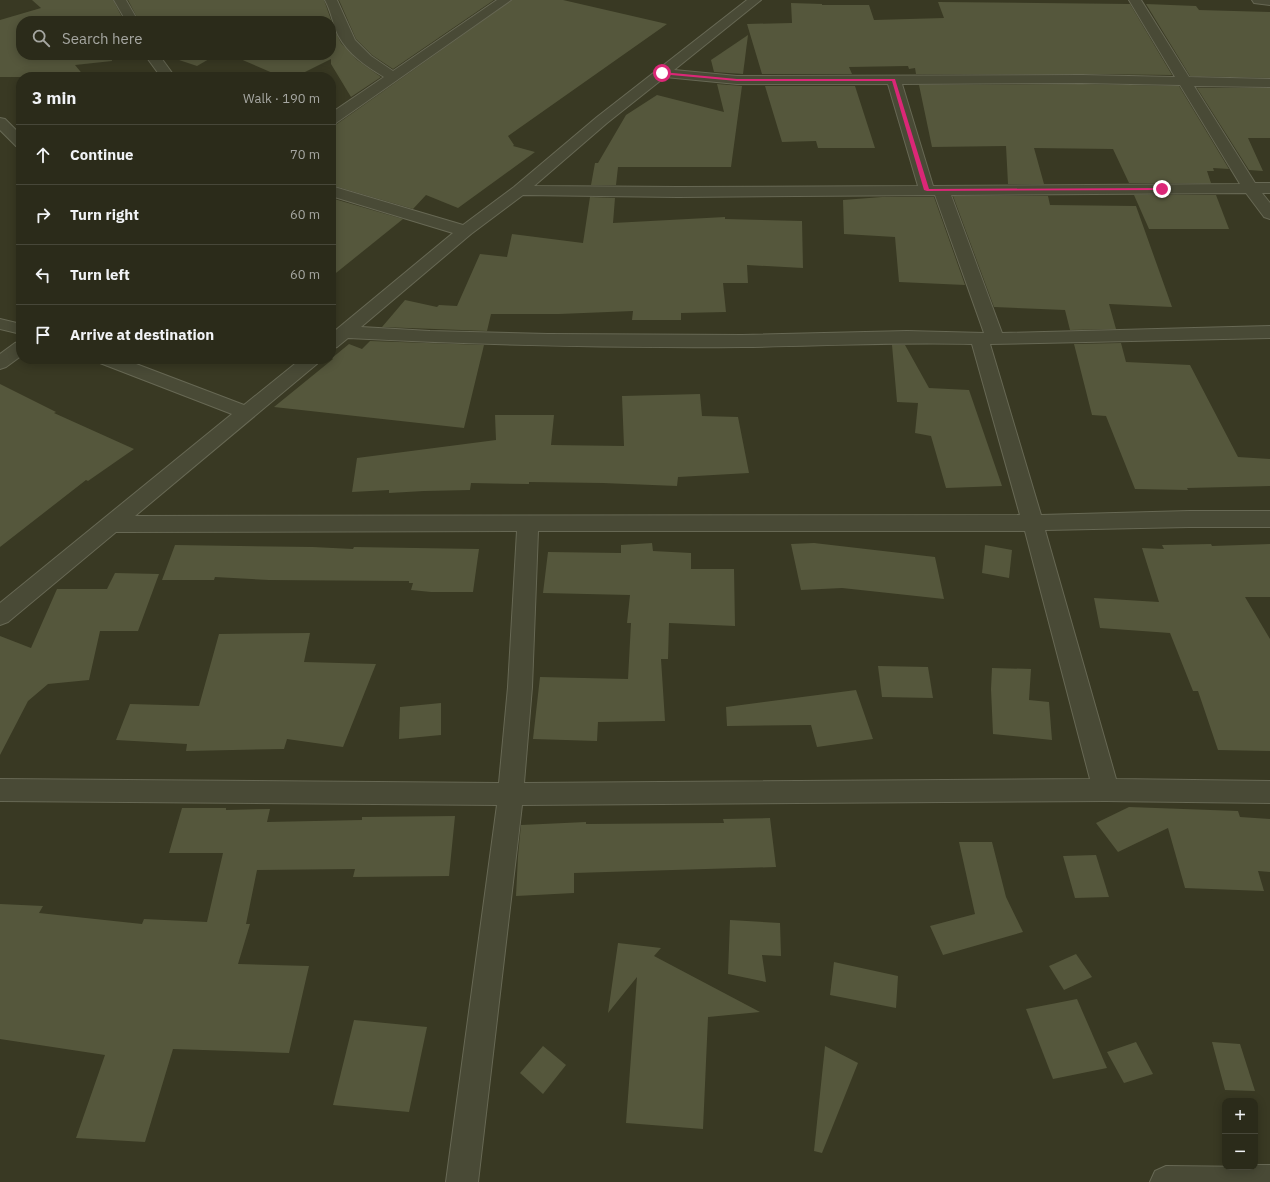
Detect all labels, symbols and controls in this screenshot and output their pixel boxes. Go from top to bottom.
search box [16,16,336,60]
icon: search [30,27,52,49]
text: Search here [62,29,142,48]
route start [653,64,671,82]
text: 3 min [32,87,76,109]
text: Walk · 190 m [243,90,320,107]
icon: ahead [32,144,54,166]
text: Continue [70,145,134,164]
text: 70 m [290,146,320,163]
route end [1153,180,1171,198]
icon: right [32,204,54,226]
text: Turn right [70,205,139,224]
text: 60 m [290,206,320,223]
icon: left [32,264,54,286]
text: Turn left [70,265,130,284]
text: 60 m [290,266,320,283]
icon: arrive [32,324,54,346]
text: Arrive at destination [70,325,214,344]
map controls [1222,1098,1258,1170]
button: + [1222,1098,1258,1134]
button: − [1222,1134,1258,1170]

